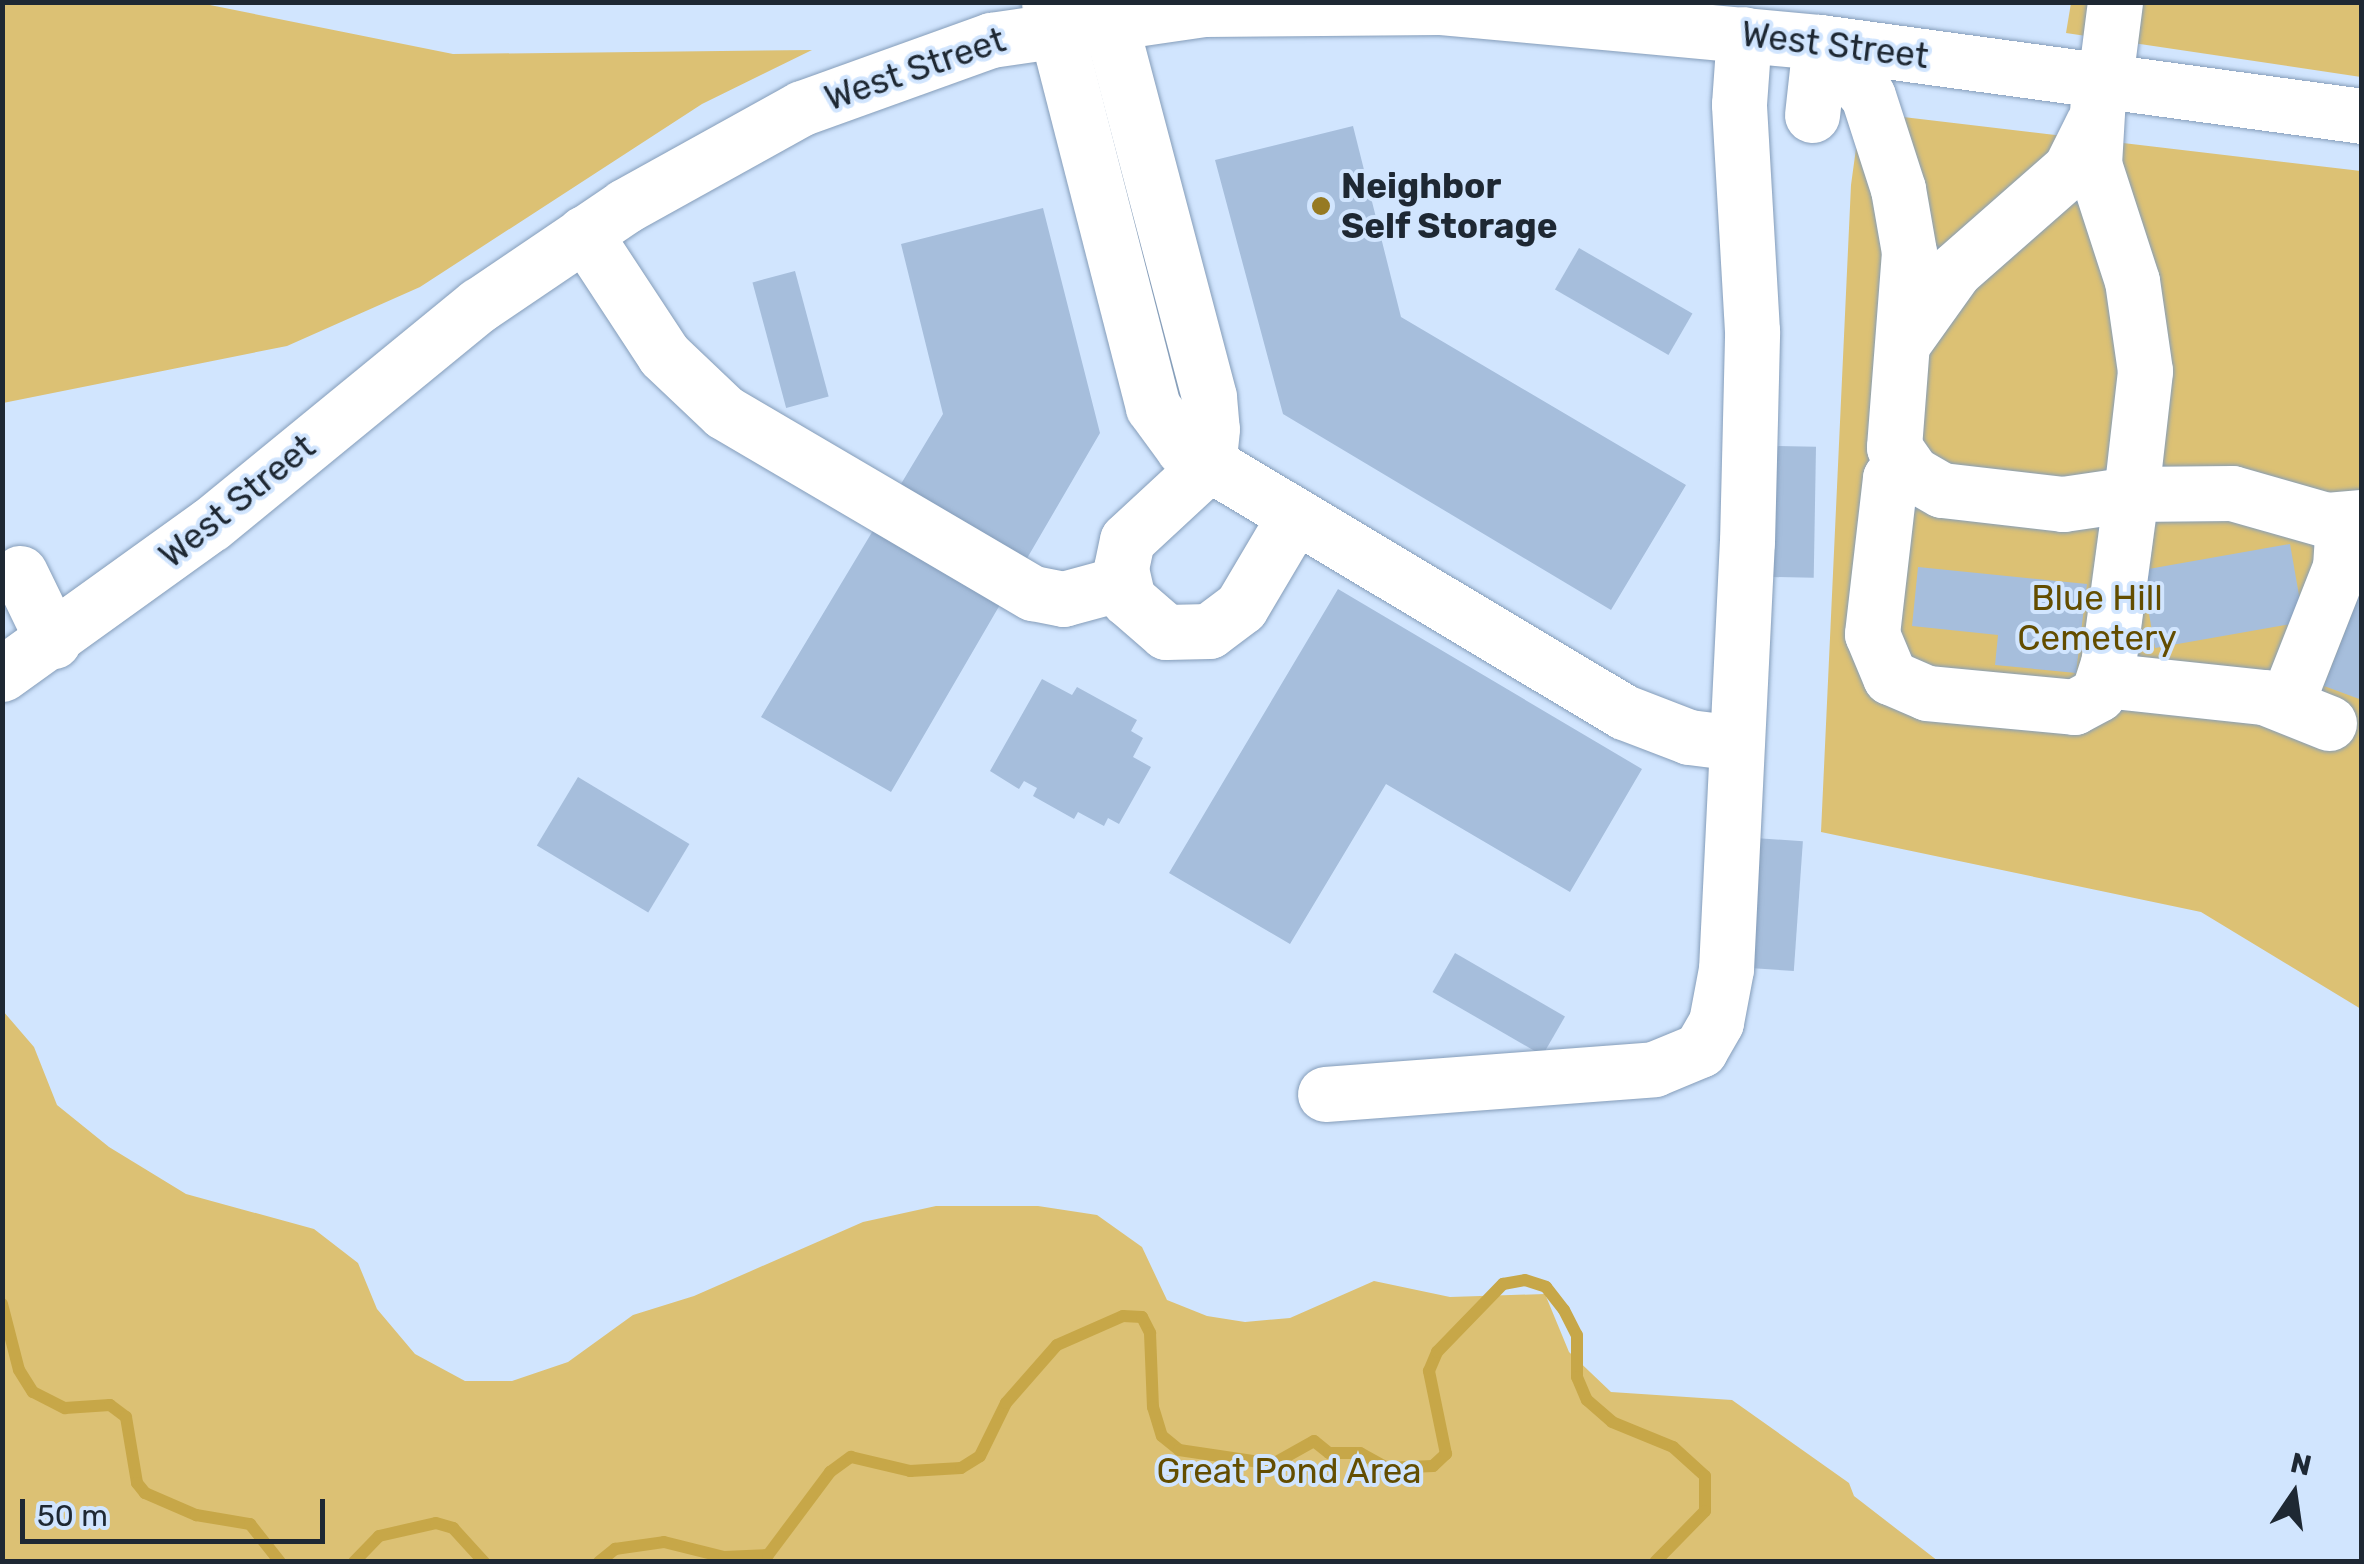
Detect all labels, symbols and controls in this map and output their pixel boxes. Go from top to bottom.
street label: West Street [1739,13,1931,77]
street label: West Street [819,19,1011,119]
place label: Neighbor Self Storage [1341,165,1558,247]
marker: Neighbor Self Storage [1310,195,1332,217]
street label: West Street [151,425,323,577]
park label: Blue Hill Cemetery [2017,577,2177,659]
north arrow [2244,1444,2344,1544]
text: N [2287,1446,2314,1483]
park label: Great Pond Area [1156,1450,1422,1492]
scale bar [25,1479,330,1541]
text: 50 m [37,1498,108,1534]

